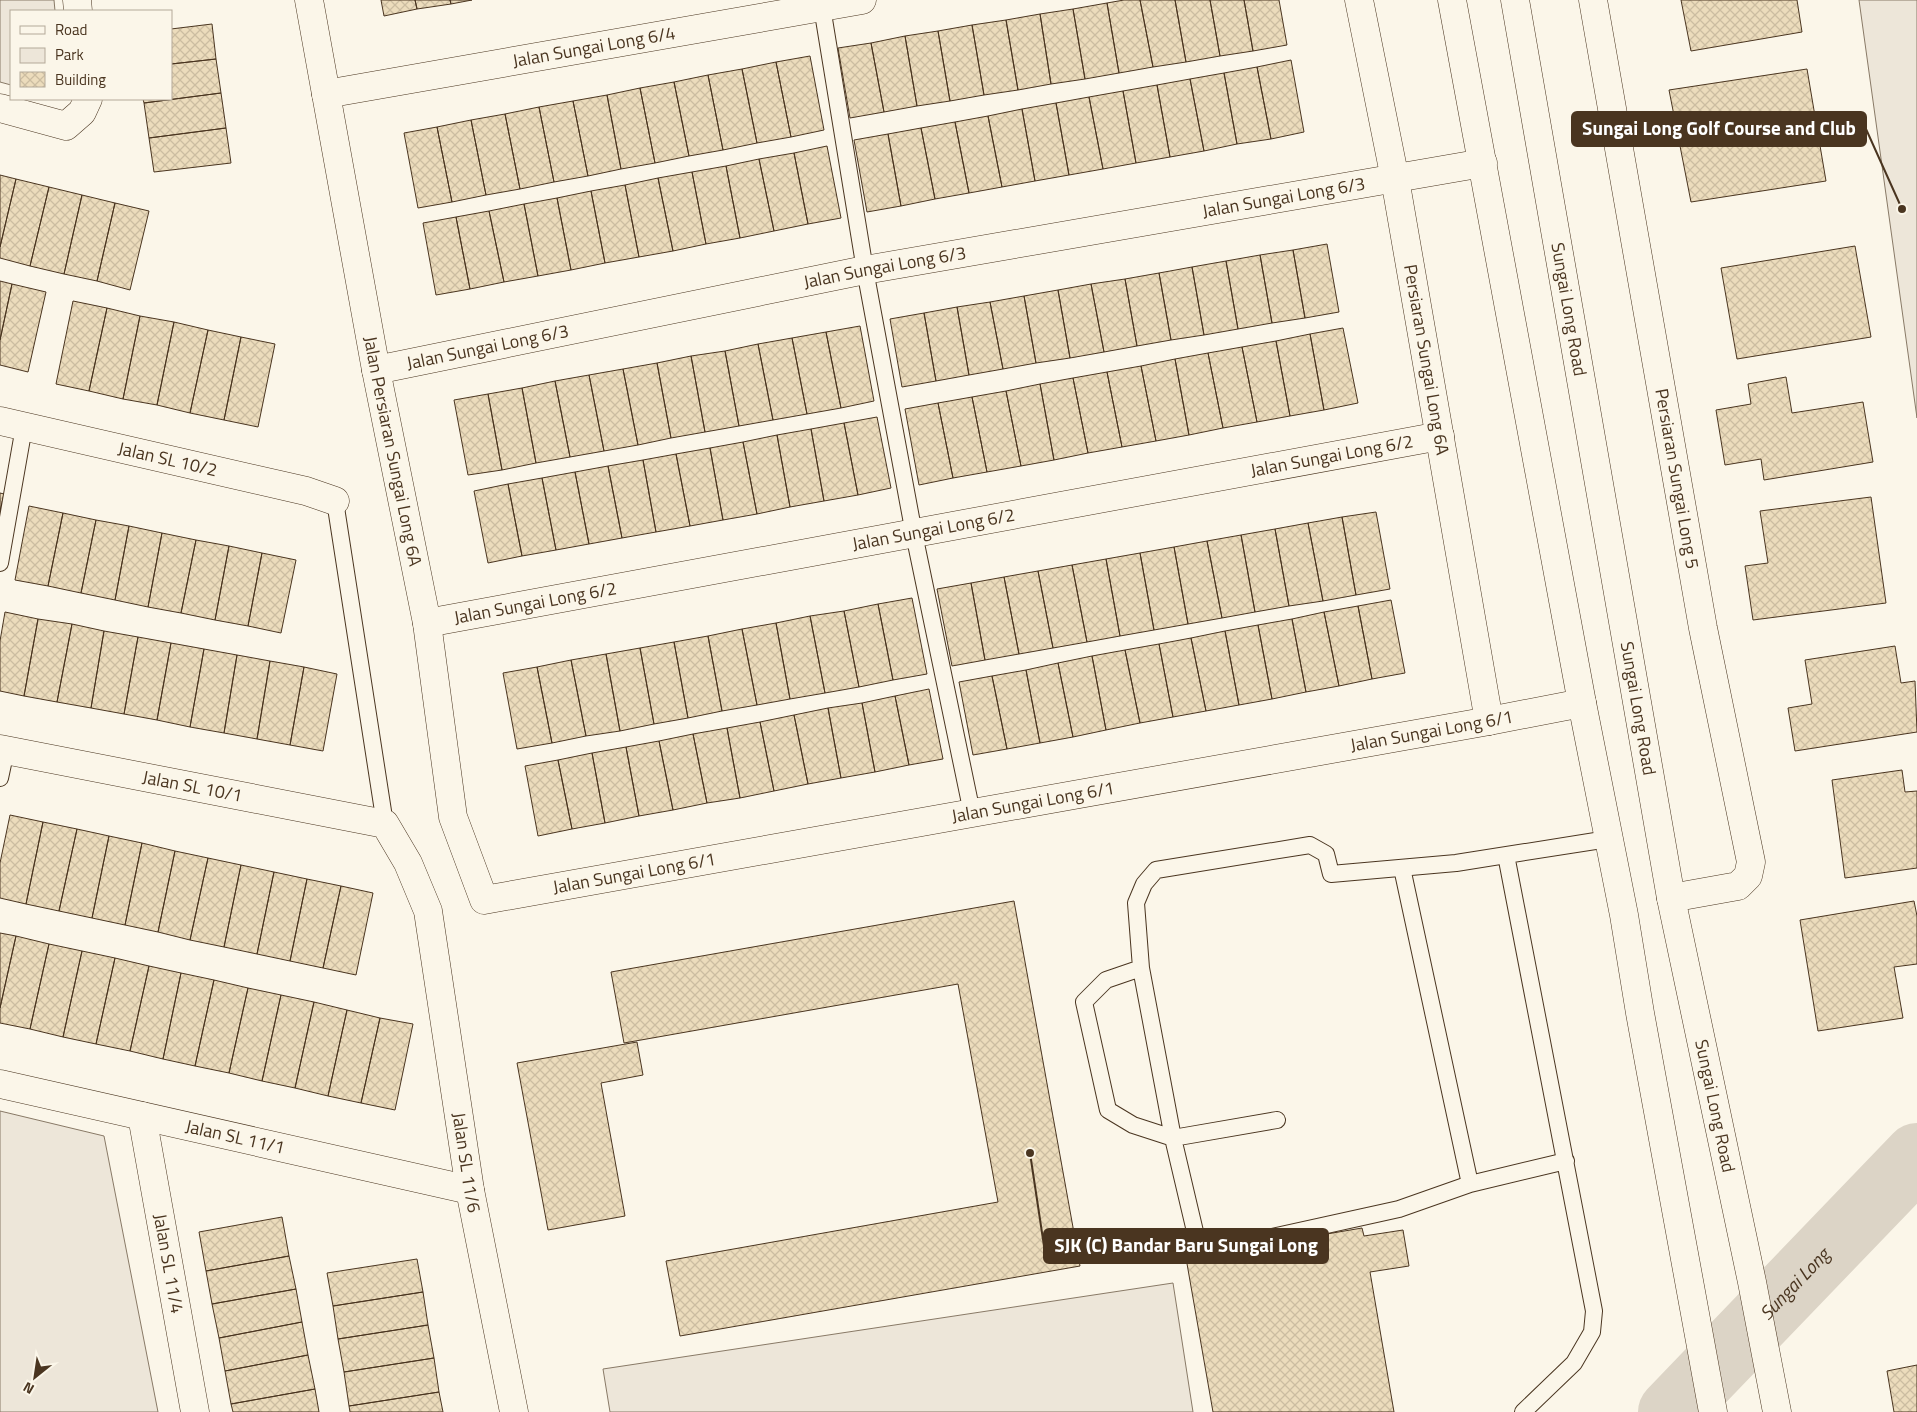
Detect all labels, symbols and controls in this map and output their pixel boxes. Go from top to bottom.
legend [10,10,172,100]
text: Road [55,18,87,41]
street label: Jalan Sungai Long 6/4 [510,19,677,74]
text: Park [55,43,84,66]
text: Building [55,68,106,91]
callout: Sungai Long Golf Course and Club [1572,112,1866,146]
text: Sungai Long Golf Course and Club [1582,113,1856,142]
street label: Jalan Sungai Long 6/3 [1200,170,1367,224]
street label: Jalan Sungai Long 6/3 [801,239,968,295]
street label: Sungai Long Road [1544,240,1594,378]
street label: Persiaran Sungai Long 6A [1397,262,1457,457]
street label: Jalan Sungai Long 6/3 [404,317,571,376]
street label: Jalan Persiaran Sungai Long 6A [357,334,429,569]
street label: Persiaran Sungai Long 5 [1648,386,1706,571]
street label: Jalan Sungai Long 6/2 [1248,427,1415,484]
street label: Jalan SL 10/2 [115,434,220,483]
street label: Jalan Sungai Long 6/2 [850,501,1017,557]
street label: Jalan Sungai Long 6/2 [452,574,619,631]
street label: Sungai Long Road [1614,639,1663,777]
street label: Jalan Sungai Long 6/1 [1348,703,1515,758]
street label: Jalan SL 10/1 [140,763,245,809]
street label: Jalan Sungai Long 6/1 [949,774,1116,829]
street label: Jalan Sungai Long 6/1 [551,845,718,901]
street label: Sungai Long Road [1688,1037,1743,1175]
street label: Jalan SL 11/6 [445,1111,488,1215]
street label: Jalan SL 11/1 [183,1112,288,1161]
street label: Jalan SL 11/4 [147,1211,191,1316]
callout: SJK (C) Bandar Baru Sungai Long [1044,1229,1328,1263]
text: SJK (C) Bandar Baru Sungai Long [1054,1230,1318,1259]
water label: Sungai Long [1752,1239,1837,1326]
north arrow [10,1352,60,1402]
text: N [19,1377,38,1400]

